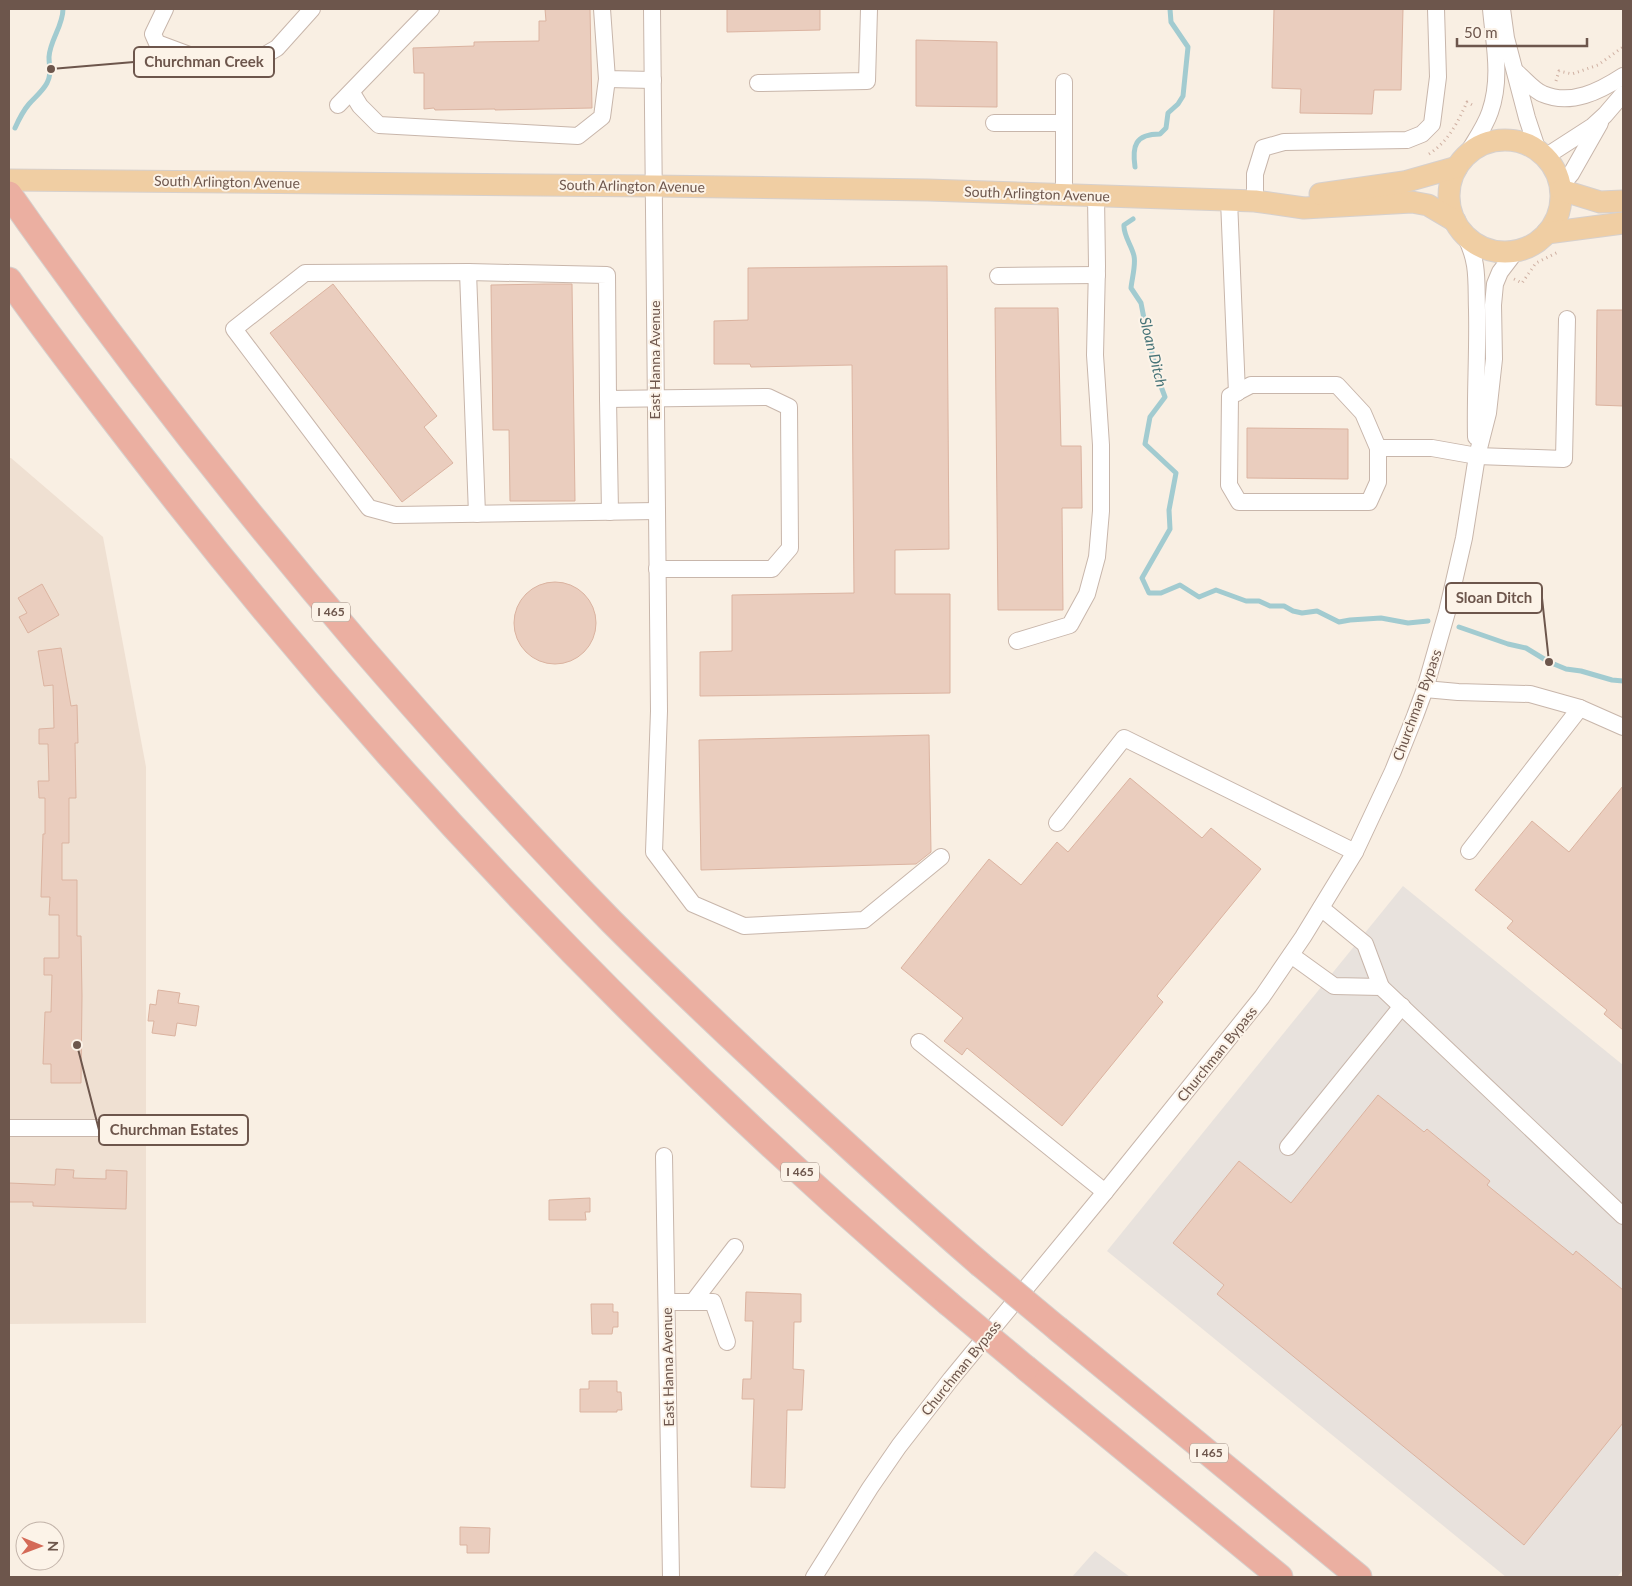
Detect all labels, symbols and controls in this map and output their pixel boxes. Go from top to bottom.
scale bar [1457,15,1587,47]
text: 50 m [1464,23,1498,41]
callout: Churchman Creek [134,47,274,77]
text: Churchman Creek [144,52,265,70]
street label: South Arlington Avenue [154,172,300,191]
street label: South Arlington Avenue [559,176,705,195]
street label: South Arlington Avenue [964,182,1110,205]
street label: East Hanna Avenue [646,300,663,420]
water label: Sloan Ditch [1137,315,1171,389]
callout: Sloan Ditch [1446,583,1542,613]
text: Sloan Ditch [1456,588,1532,606]
road number: I 465 [312,602,350,622]
street label: Churchman Bypass [1389,647,1445,763]
street label: Churchman Bypass [1173,1003,1260,1105]
callout: Churchman Estates [99,1115,248,1145]
text: Churchman Estates [110,1120,239,1138]
road number: I 465 [781,1162,819,1182]
street label: East Hanna Avenue [658,1307,677,1427]
street label: Churchman Bypass [917,1317,1004,1419]
road number: I 465 [1190,1444,1228,1462]
north arrow [15,1521,65,1571]
text: N [45,1541,62,1552]

